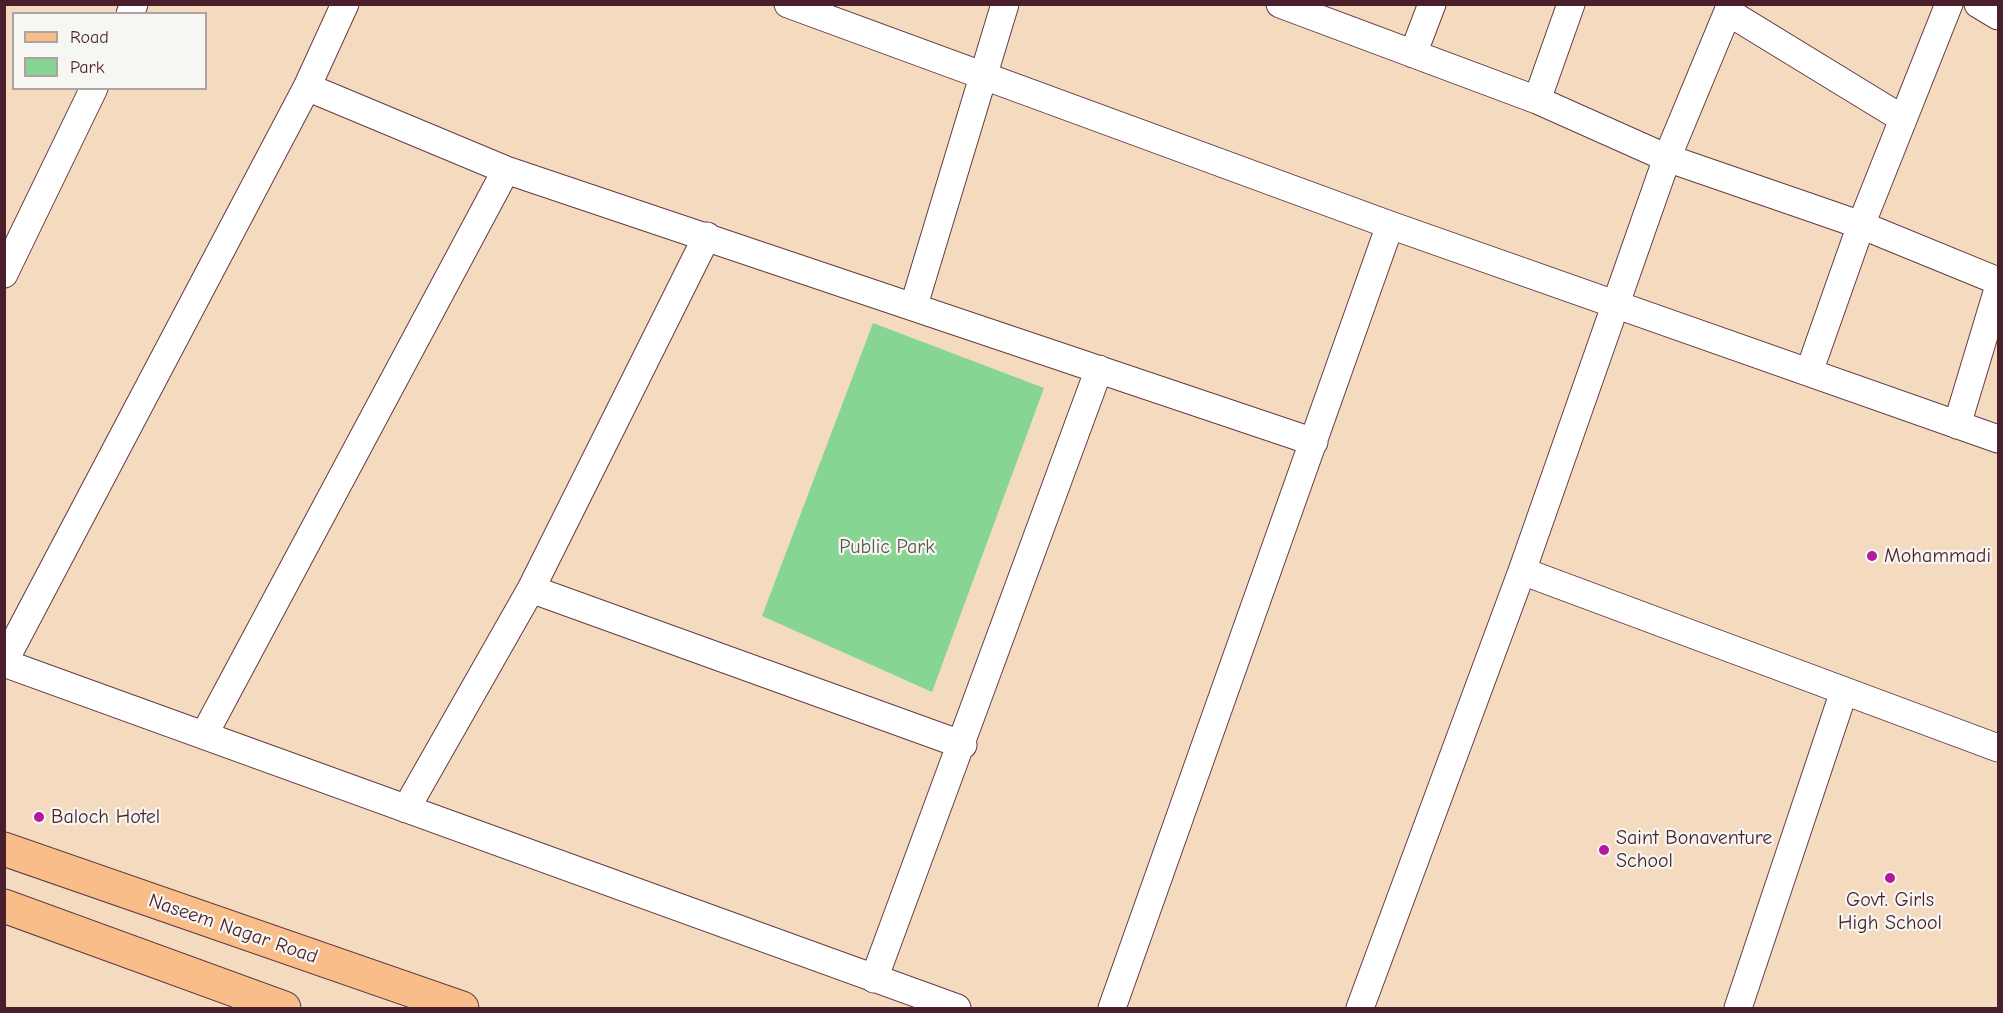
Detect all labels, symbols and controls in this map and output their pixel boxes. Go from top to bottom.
legend [12,12,207,90]
text: Road [70,27,109,48]
text: Park [70,57,104,78]
park label: Public Park [839,535,935,559]
place label: Mohammadi [1884,544,1991,568]
marker: Mohammadi [1865,549,1879,563]
place label: Baloch Hotel [51,805,160,829]
marker: Baloch Hotel [32,810,46,824]
place label: Saint Bonaventure School [1616,826,1772,873]
marker: Saint Bonaventure School [1597,843,1611,857]
marker: Govt. Girls High School [1883,871,1897,885]
place label: Govt. Girls High School [1838,888,1942,935]
street label: Naseem Nagar Road [145,889,321,969]

